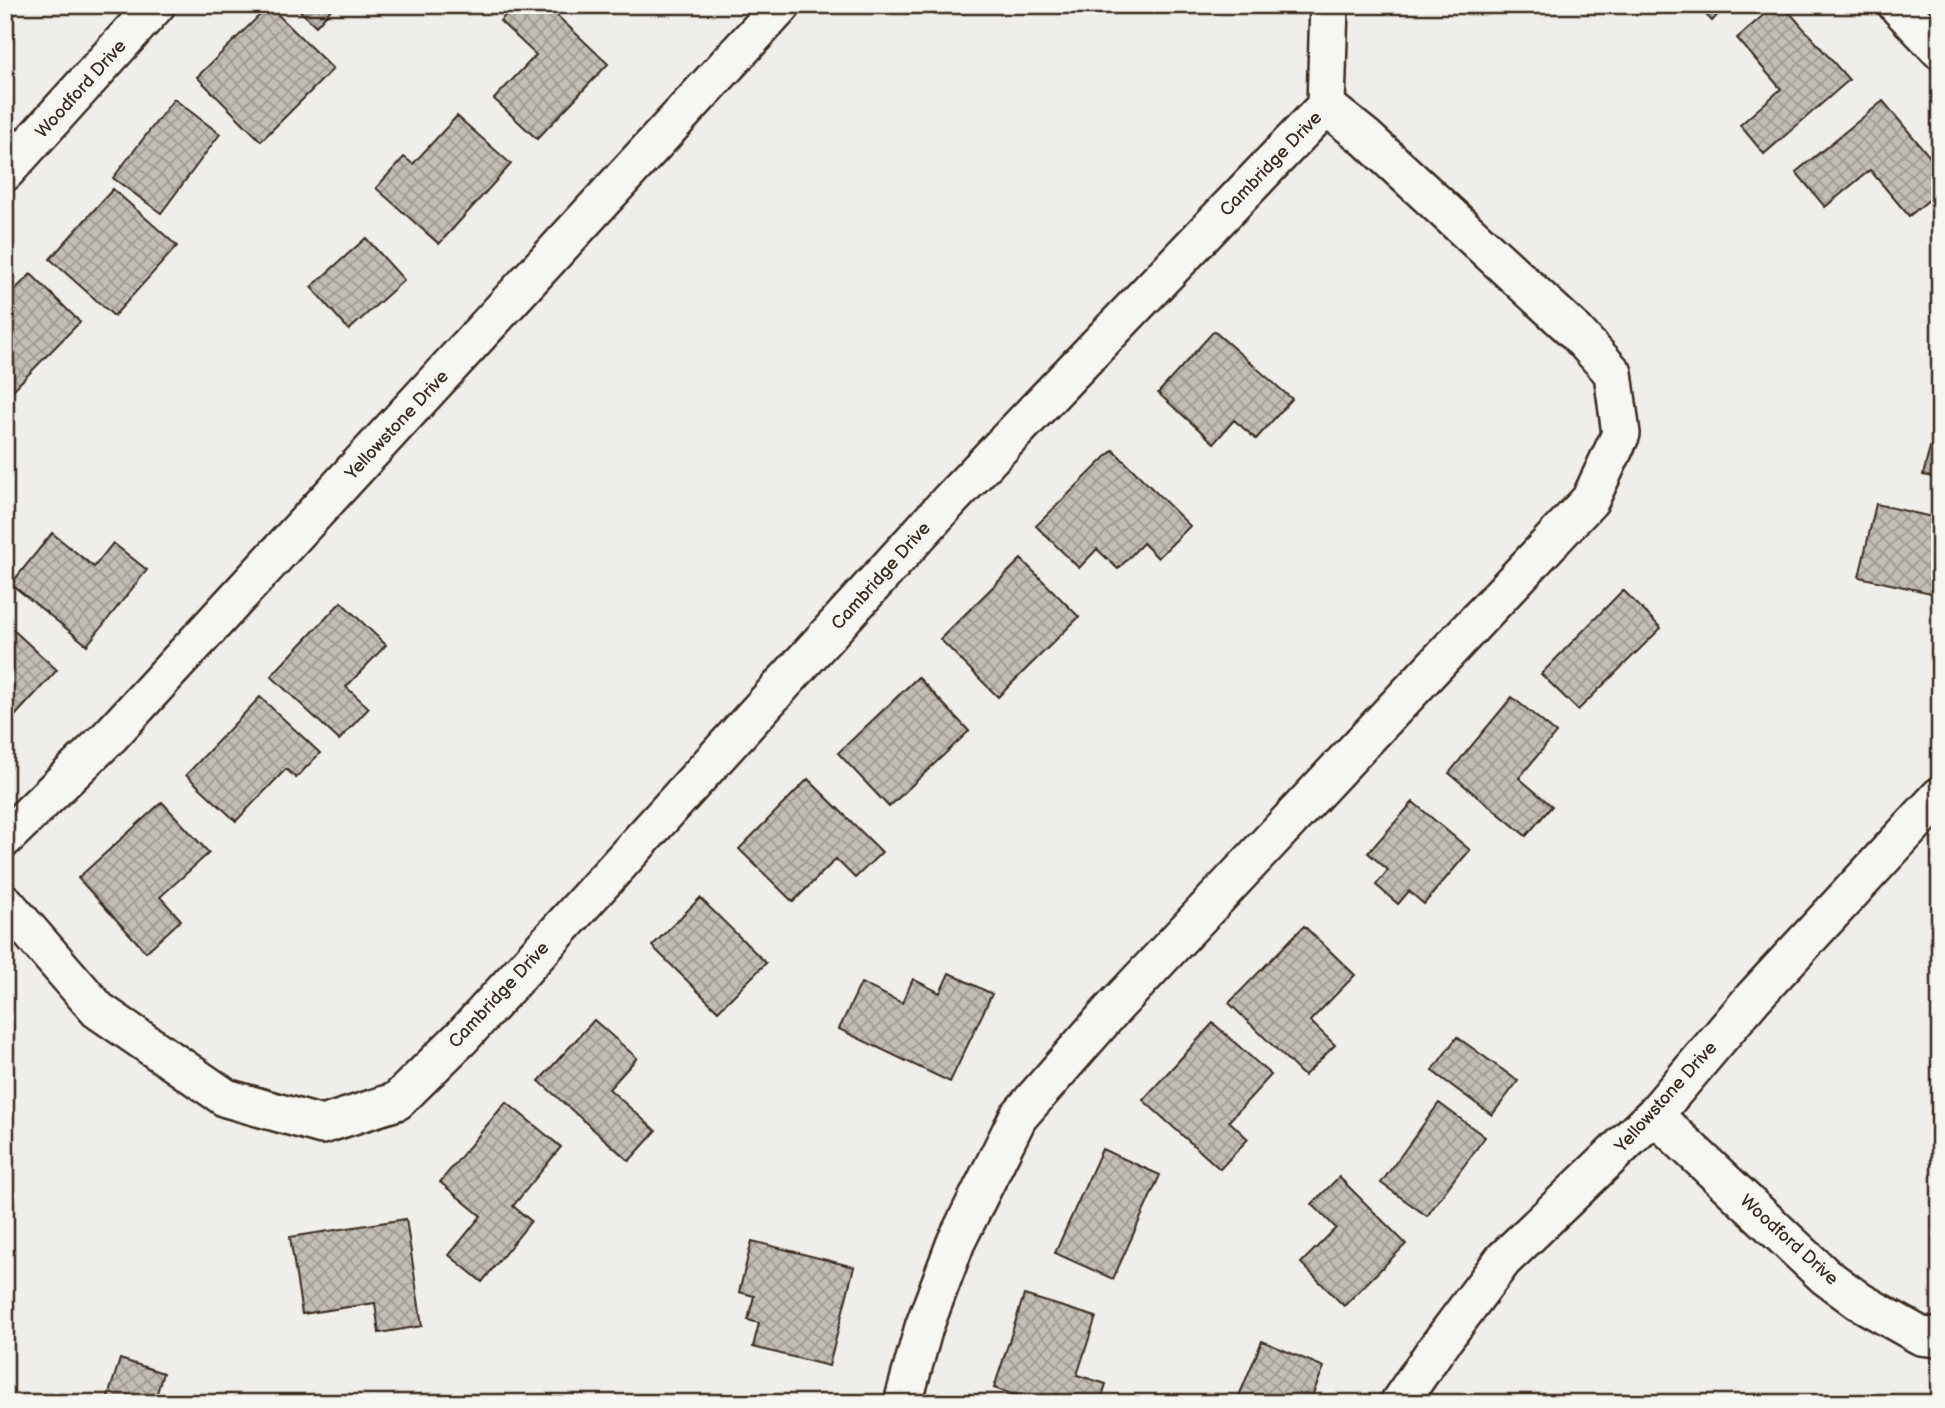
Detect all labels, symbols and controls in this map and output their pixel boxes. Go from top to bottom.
street label: Woodford Drive [31,35,131,142]
street label: Cambridge Drive [1216,107,1327,221]
street label: Yellowstone Drive [340,366,453,485]
street label: Cambridge Drive [827,518,935,634]
street label: Cambridge Drive [444,937,554,1052]
street label: Yellowstone Drive [1610,1037,1721,1157]
street label: Woodford Drive [1736,1190,1843,1290]

